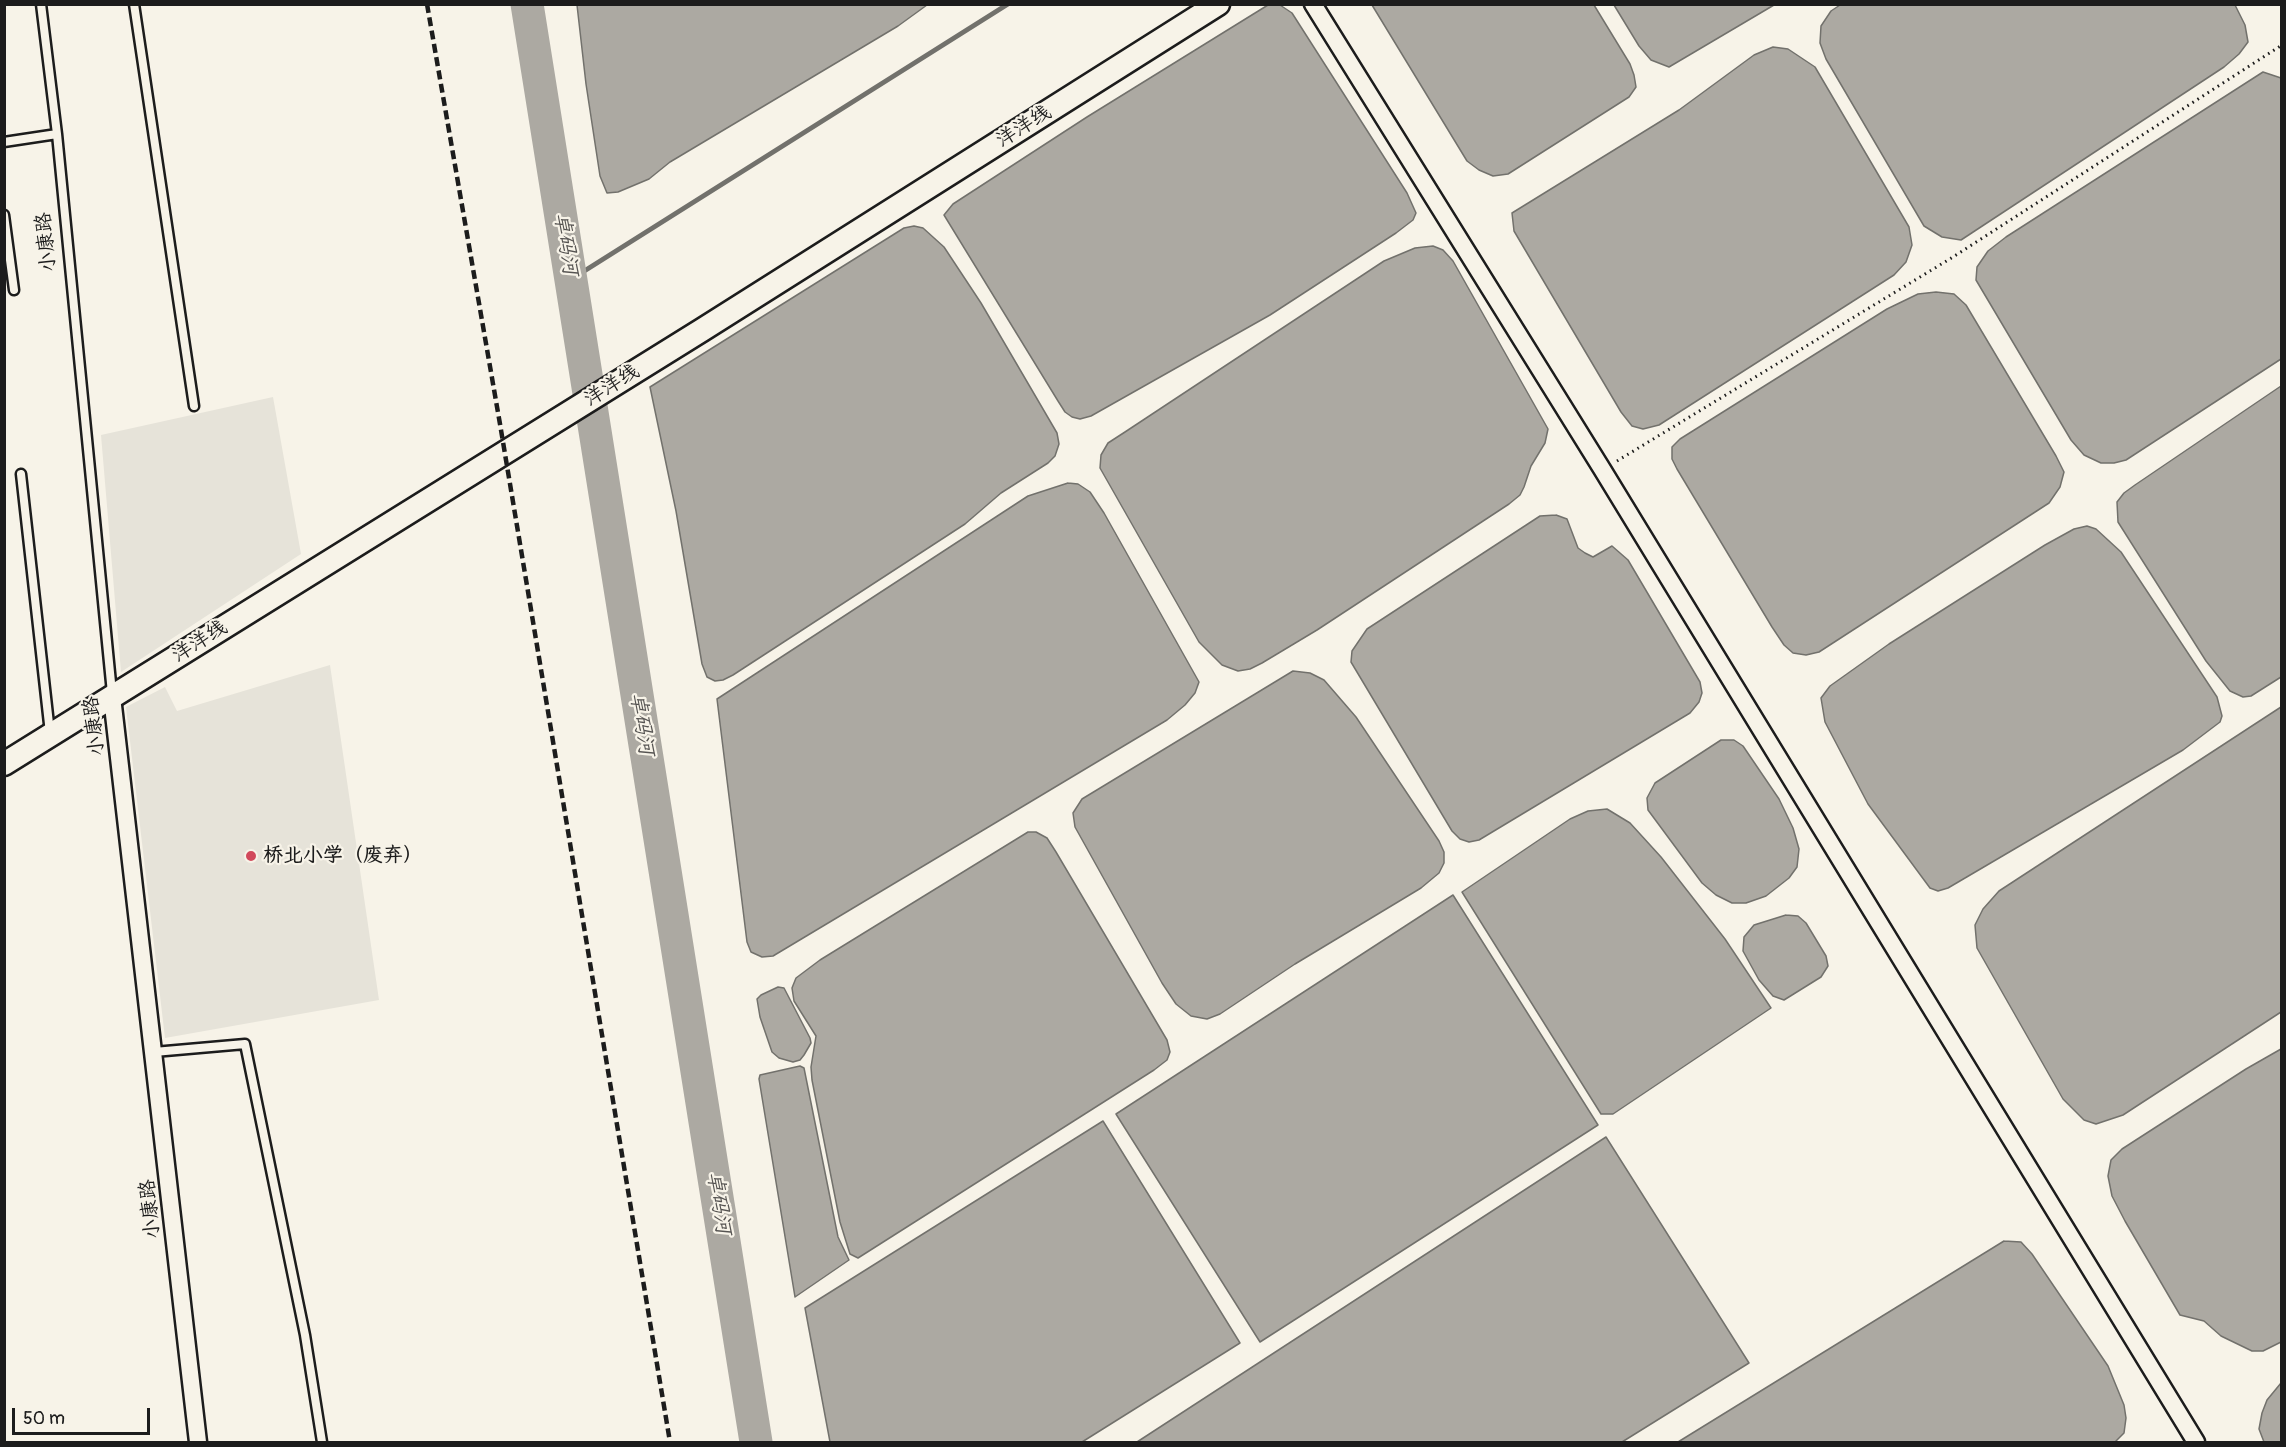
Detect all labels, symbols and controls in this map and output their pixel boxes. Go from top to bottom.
street label: 洋洋线 [992,101,1056,153]
street label: 小康路 [32,211,62,273]
water label: 卓码河 [548,211,582,277]
street label: 洋洋线 [580,360,644,412]
street label: 洋洋线 [168,616,232,668]
water label: 卓码河 [624,691,658,757]
street label: 小康路 [79,695,111,757]
place label: 桥北小学（废弃） [263,844,423,868]
marker: 桥北小学（废弃） [244,849,258,863]
water label: 卓码河 [701,1170,735,1236]
street label: 小康路 [136,1178,166,1240]
scale bar [15,1396,153,1434]
text: 50 m [23,1407,65,1430]

